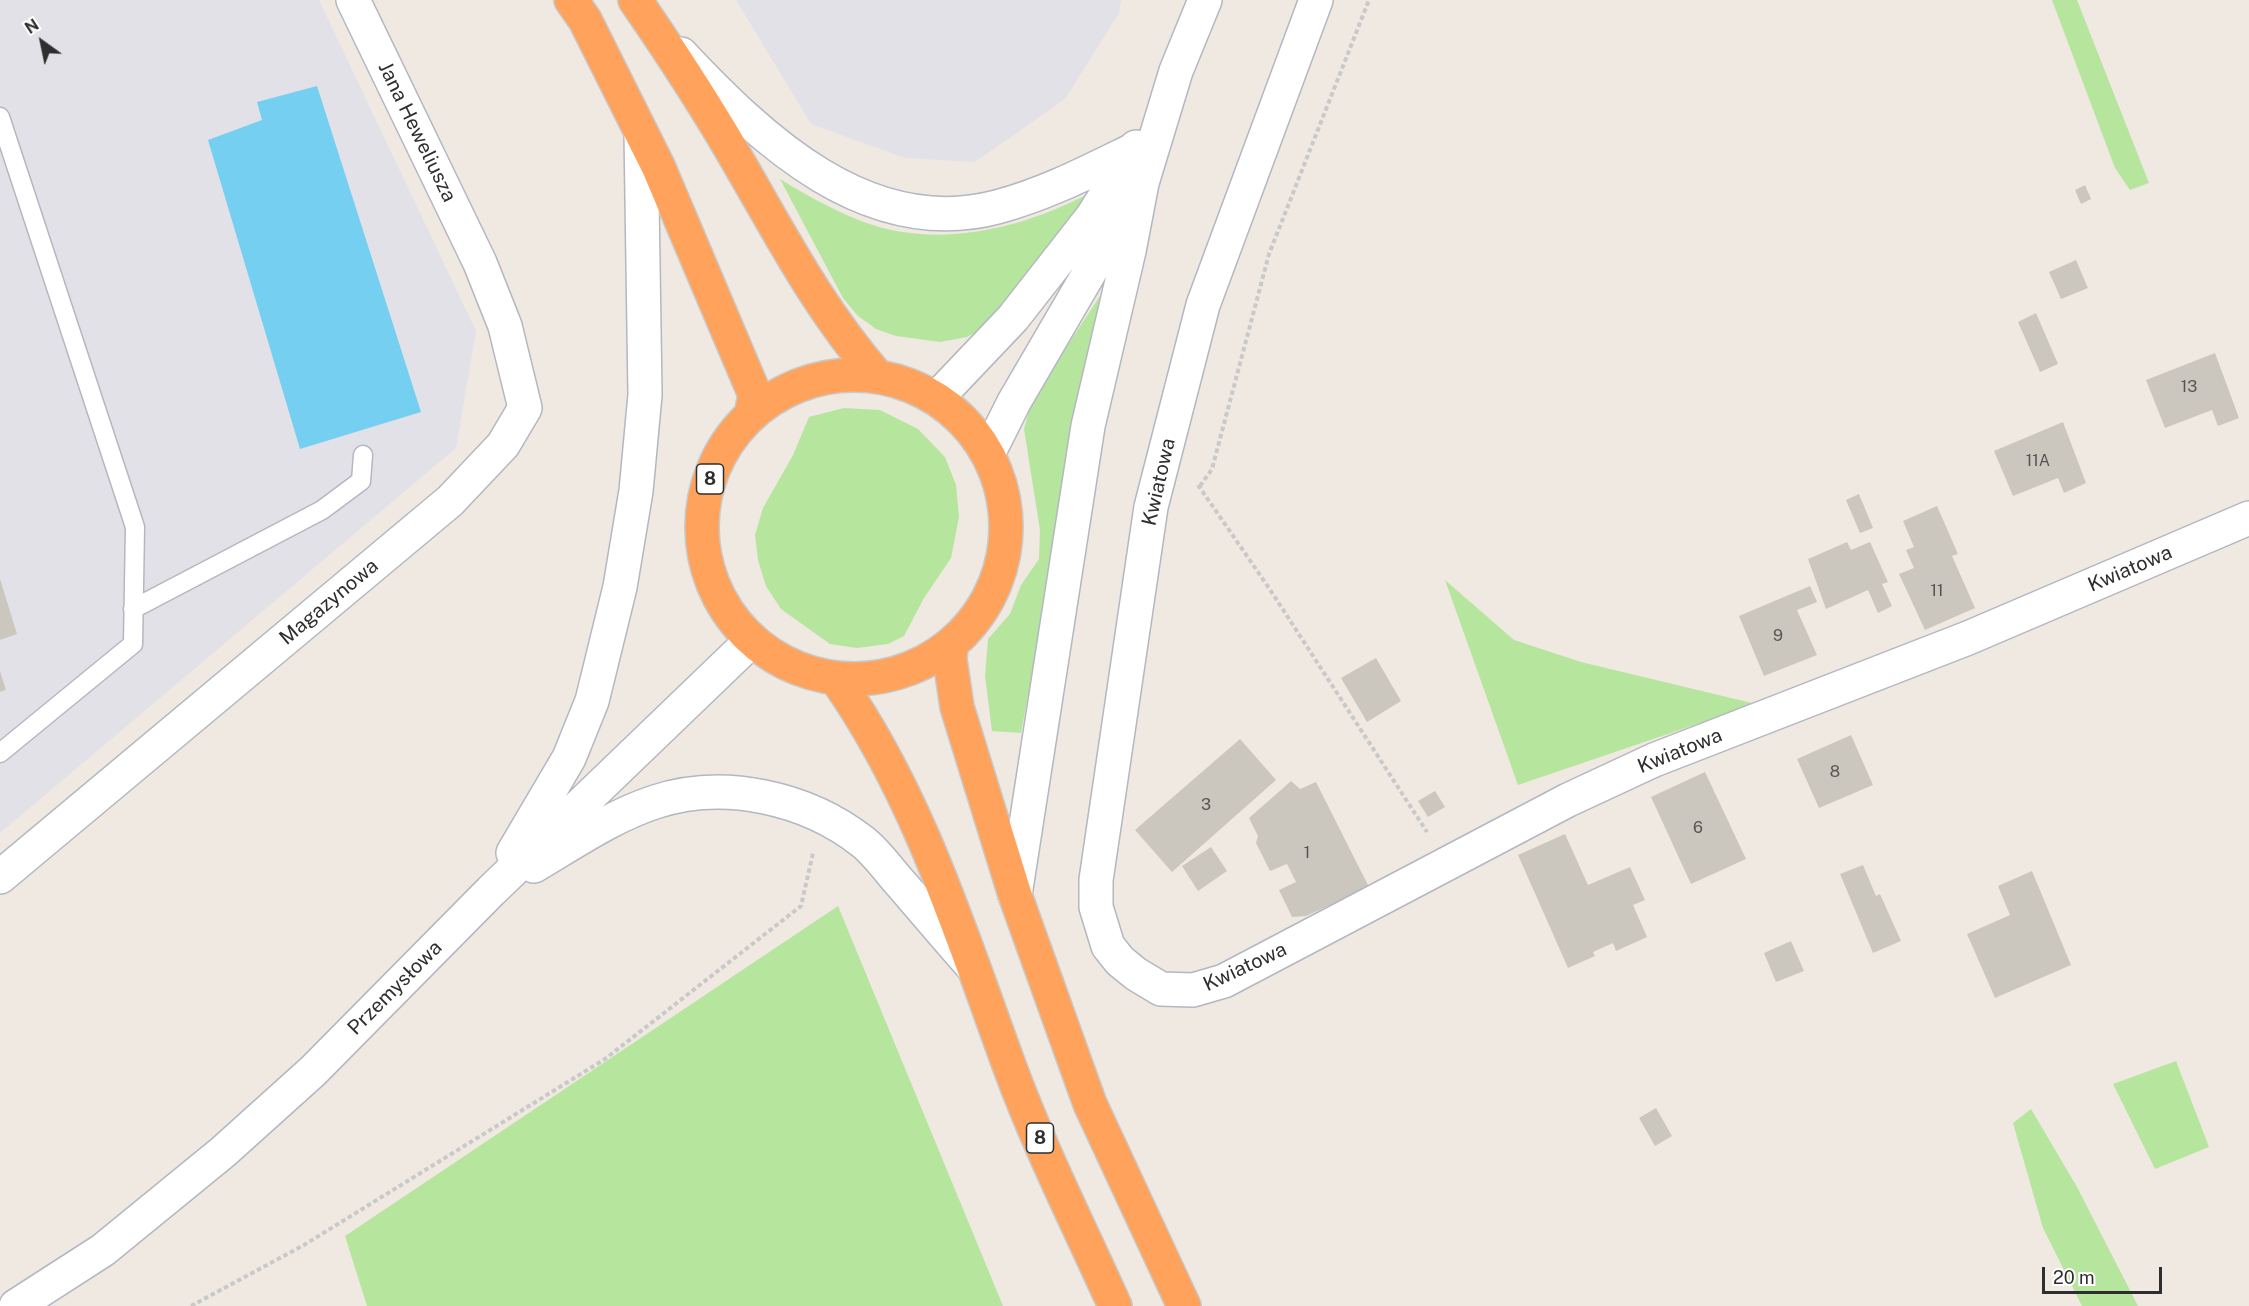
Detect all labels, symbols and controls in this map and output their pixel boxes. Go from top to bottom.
north arrow [12,12,72,72]
text: N [21,15,42,38]
street label: Jana Heweliusza [373,58,461,206]
house number: 13 [2181,377,2197,397]
street label: Kwiatowa [1137,436,1181,528]
house number: 11A [2026,451,2050,471]
road number: 8 [696,464,724,494]
street label: Kwiatowa [2084,541,2176,597]
street label: Magazynowa [275,554,383,650]
house number: 11 [1930,581,1944,601]
house number: 9 [1773,626,1783,646]
street label: Kwiatowa [1634,723,1726,779]
house number: 8 [1830,762,1840,782]
house number: 3 [1201,795,1211,815]
house number: 6 [1693,818,1703,838]
house number: 1 [1304,843,1310,863]
street label: Przemysłowa [343,936,447,1040]
street label: Kwiatowa [1200,937,1290,997]
road number: 8 [1026,1123,1054,1153]
scale bar [2045,1255,2165,1293]
text: 20 m [2053,1267,2095,1288]

